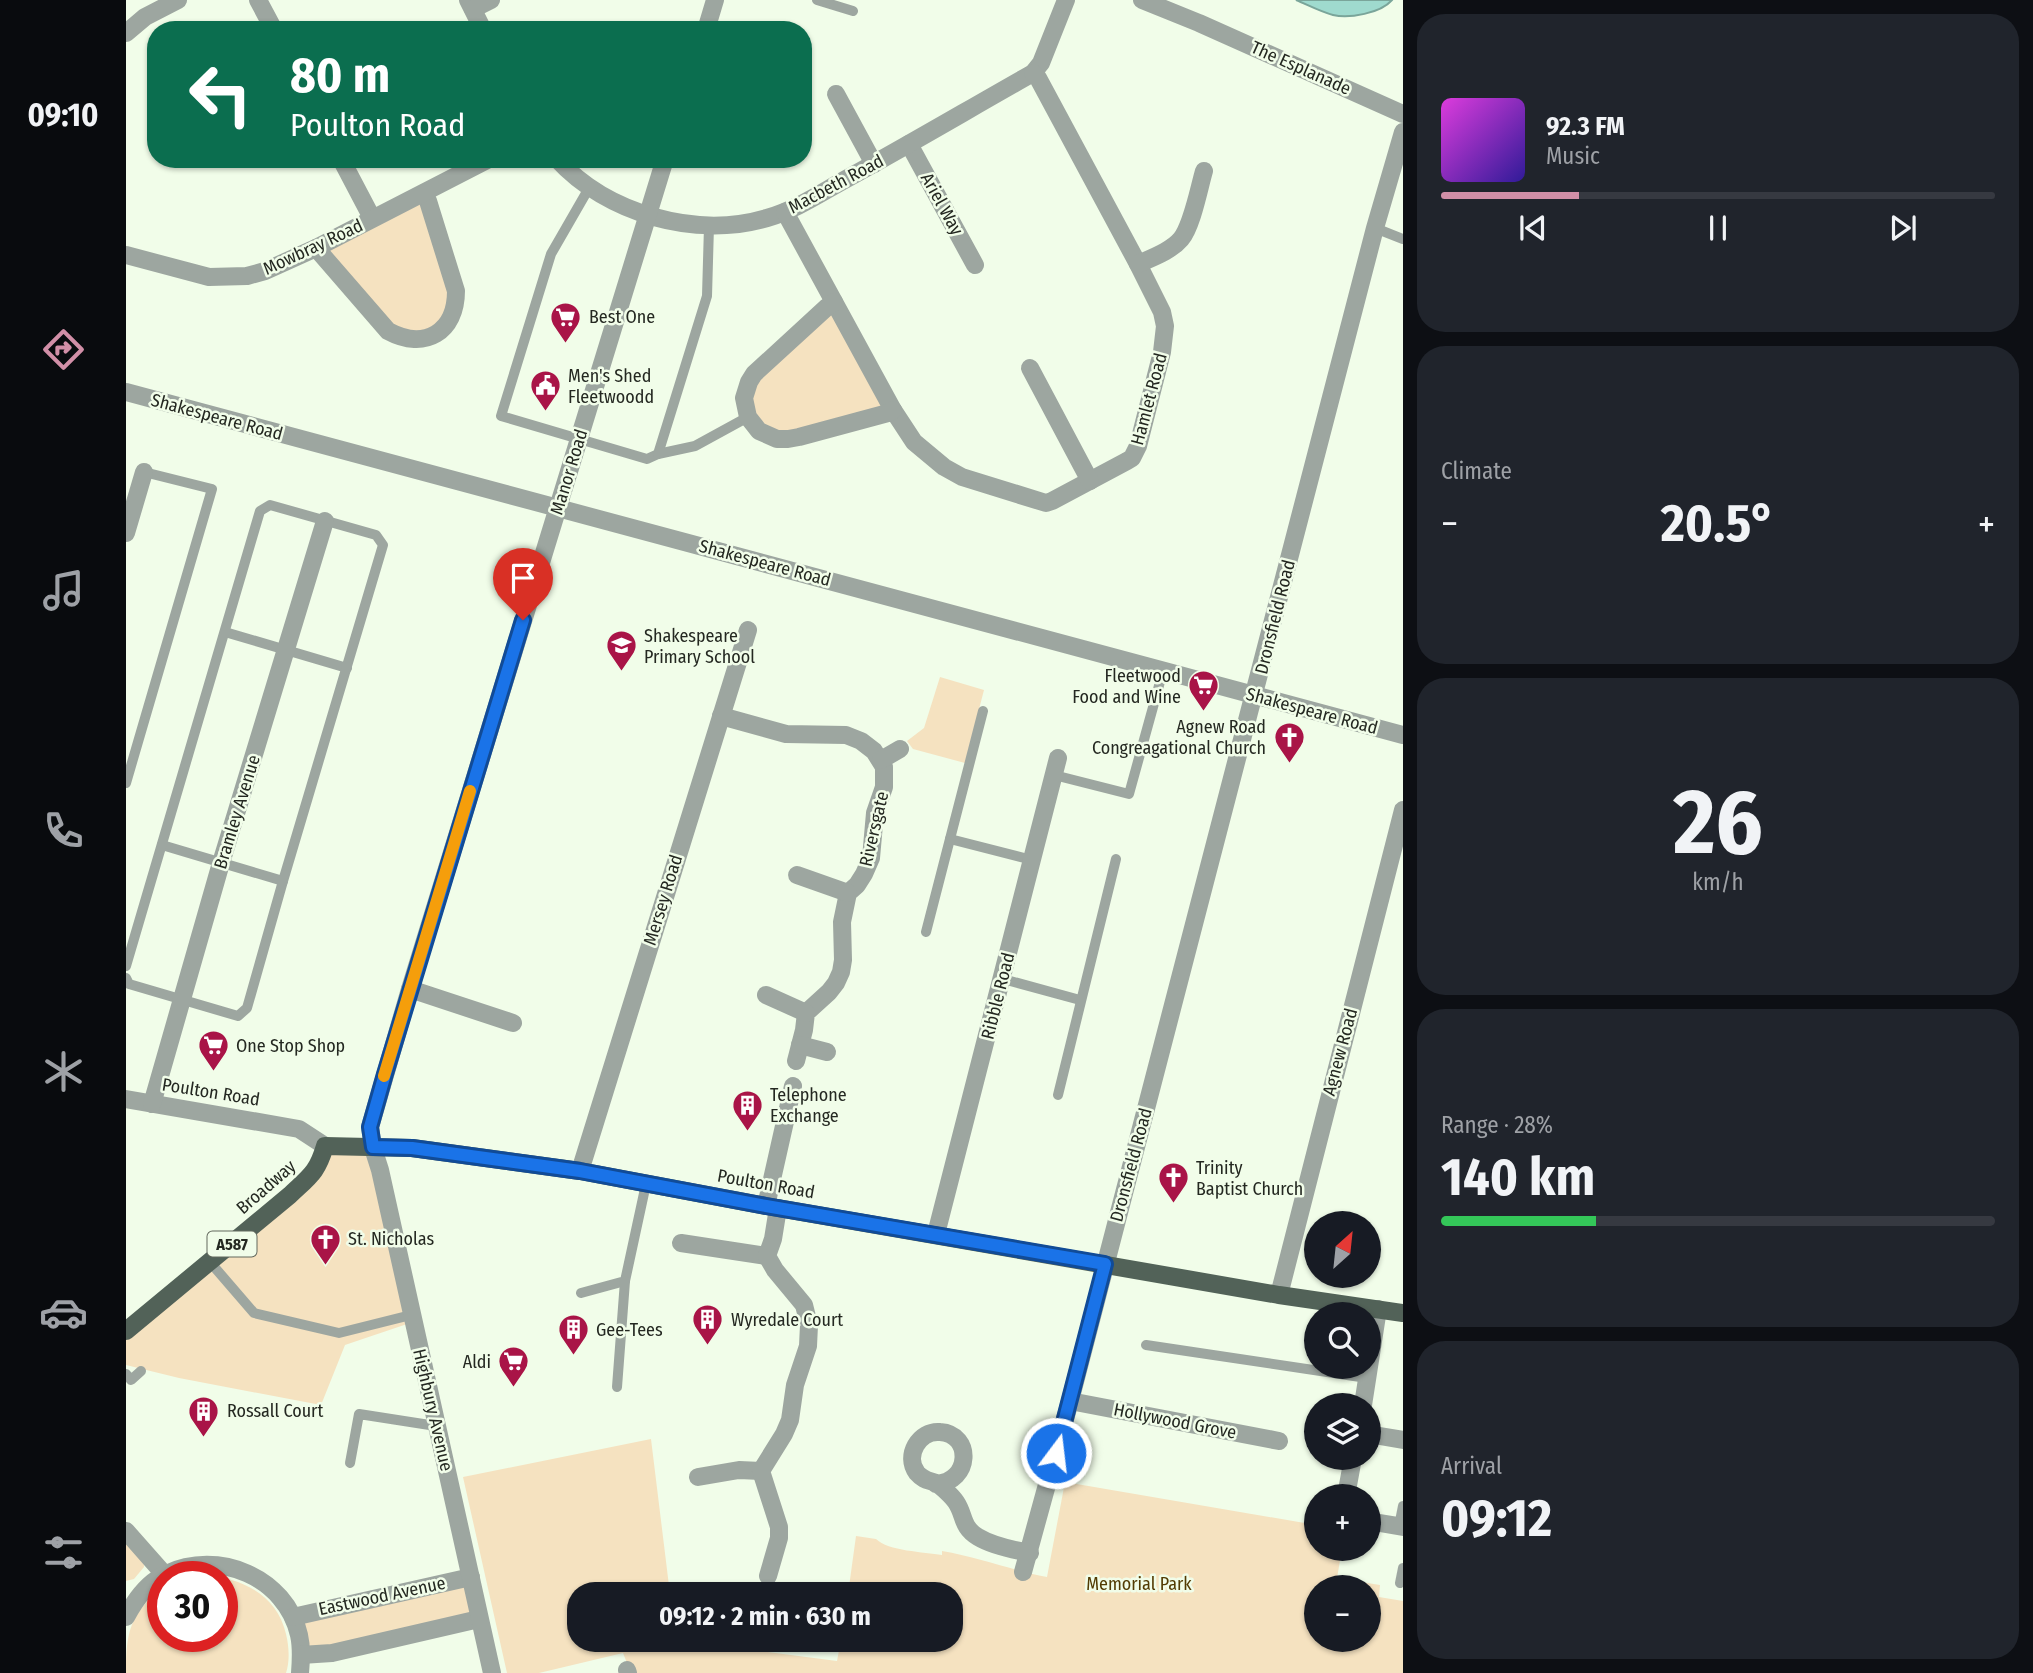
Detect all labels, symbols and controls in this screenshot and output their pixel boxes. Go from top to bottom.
street label: The Esplanade [1248,36,1354,100]
text: 80 m [290,46,390,105]
icon: left [175,49,266,140]
text: 09:10 [27,96,99,134]
text: Poulton Road [290,106,465,144]
text: 92.3 FM [1546,111,1625,142]
text: Music [1546,142,1600,170]
street label: Macbeth Road [785,150,887,218]
street label: Ariel Way [916,169,968,239]
icon: previous [1514,209,1552,247]
icon: pause [1699,209,1737,247]
icon: next [1884,209,1922,247]
street label: Mowbray Road [260,214,366,280]
supermarket icon: Best One [549,300,583,344]
place label: Best One [589,306,655,328]
icon: directions [39,325,88,374]
street label: Hamlet Road [1126,350,1172,448]
place label: Men's Shed Fleetwoodd [568,365,654,408]
public building icon: Men's Shed Fleetwoodd [528,369,562,413]
street label: Shakespeare Road [149,389,285,445]
street label: Manor Road [546,427,592,517]
text: Climate [1441,457,1512,485]
text: 20.5° [1661,492,1775,555]
text: − [1441,501,1458,547]
text: + [1978,501,1995,547]
street label: Shakespeare Road [697,535,833,591]
pin [493,548,553,620]
street label: Dronsfield Road [1250,558,1300,676]
icon: arrive [504,559,542,597]
icon: music [39,566,88,615]
place label: Shakespeare Primary School [644,625,755,668]
school or university icon: Shakespeare Primary School [604,629,638,673]
place label: Fleetwood Food and Wine [1072,665,1181,708]
supermarket icon: Fleetwood Food and Wine [1187,669,1221,713]
street label: Shakespeare Road [1244,683,1380,739]
place label: Agnew Road Congreagational Church [1092,716,1266,759]
church icon: Agnew Road Congreagational Church [1272,720,1306,764]
street label: Bramley Avenue [209,752,265,872]
text: 26 [1673,768,1763,877]
street label: Riversgate [855,789,893,869]
icon: phone [39,806,88,855]
street label: Mersey Road [639,852,687,948]
text: km/h [1692,868,1744,896]
street label: Ribble Road [977,950,1019,1042]
street label: Agnew Road [1318,1006,1362,1098]
supermarket icon: One Stop Shop [196,1029,230,1073]
place label: One Stop Shop [236,1035,345,1057]
icon: climate [39,1047,88,1096]
street label: Poulton Road [161,1073,261,1111]
place label: Telephone Exchange [770,1084,847,1127]
building icon: Telephone Exchange [730,1088,764,1132]
street label: Dronsfield Road [1105,1106,1157,1224]
text: Range · 28% [1441,1111,1553,1139]
text: 140 km [1441,1146,1595,1209]
street label: Broadway [232,1155,300,1219]
place label: Trinity Baptist Church [1196,1157,1303,1200]
church icon: Trinity Baptist Church [1156,1161,1190,1205]
street label: Poulton Road [716,1165,816,1203]
north arrow [1304,1211,1381,1288]
map controls [1304,1211,1381,1652]
church icon: St. Nicholas [308,1222,342,1266]
place label: St. Nicholas [348,1228,434,1250]
road number: A587 [208,1232,256,1256]
icon: car [39,1288,88,1337]
button: search [1304,1302,1381,1379]
building icon: Wyredale Court [691,1303,725,1347]
place label: Wyredale Court [731,1309,843,1331]
building icon: Gee-Tees [556,1313,590,1357]
place label: Gee-Tees [596,1319,663,1341]
supermarket icon: Aldi [497,1345,531,1389]
street label: Highbury Avenue [408,1347,458,1473]
place label: Aldi [463,1351,491,1373]
button: layers [1304,1393,1381,1470]
building icon: Rossall Court [187,1394,221,1438]
street label: Hollywood Grove [1112,1398,1238,1444]
place label: Rossall Court [227,1400,323,1422]
position arrow [1019,1416,1093,1490]
text: Arrival [1441,1452,1502,1480]
button: + [1304,1484,1381,1561]
text: 09:12 [1441,1487,1552,1550]
icon: filters [39,1528,88,1577]
speed limit sign: 30 [147,1561,238,1652]
street label: Eastwood Avenue [317,1572,448,1620]
park label: Memorial Park [1086,1573,1192,1595]
button: − [1304,1575,1381,1652]
text: 09:12 · 2 min · 630 m [659,1601,871,1632]

